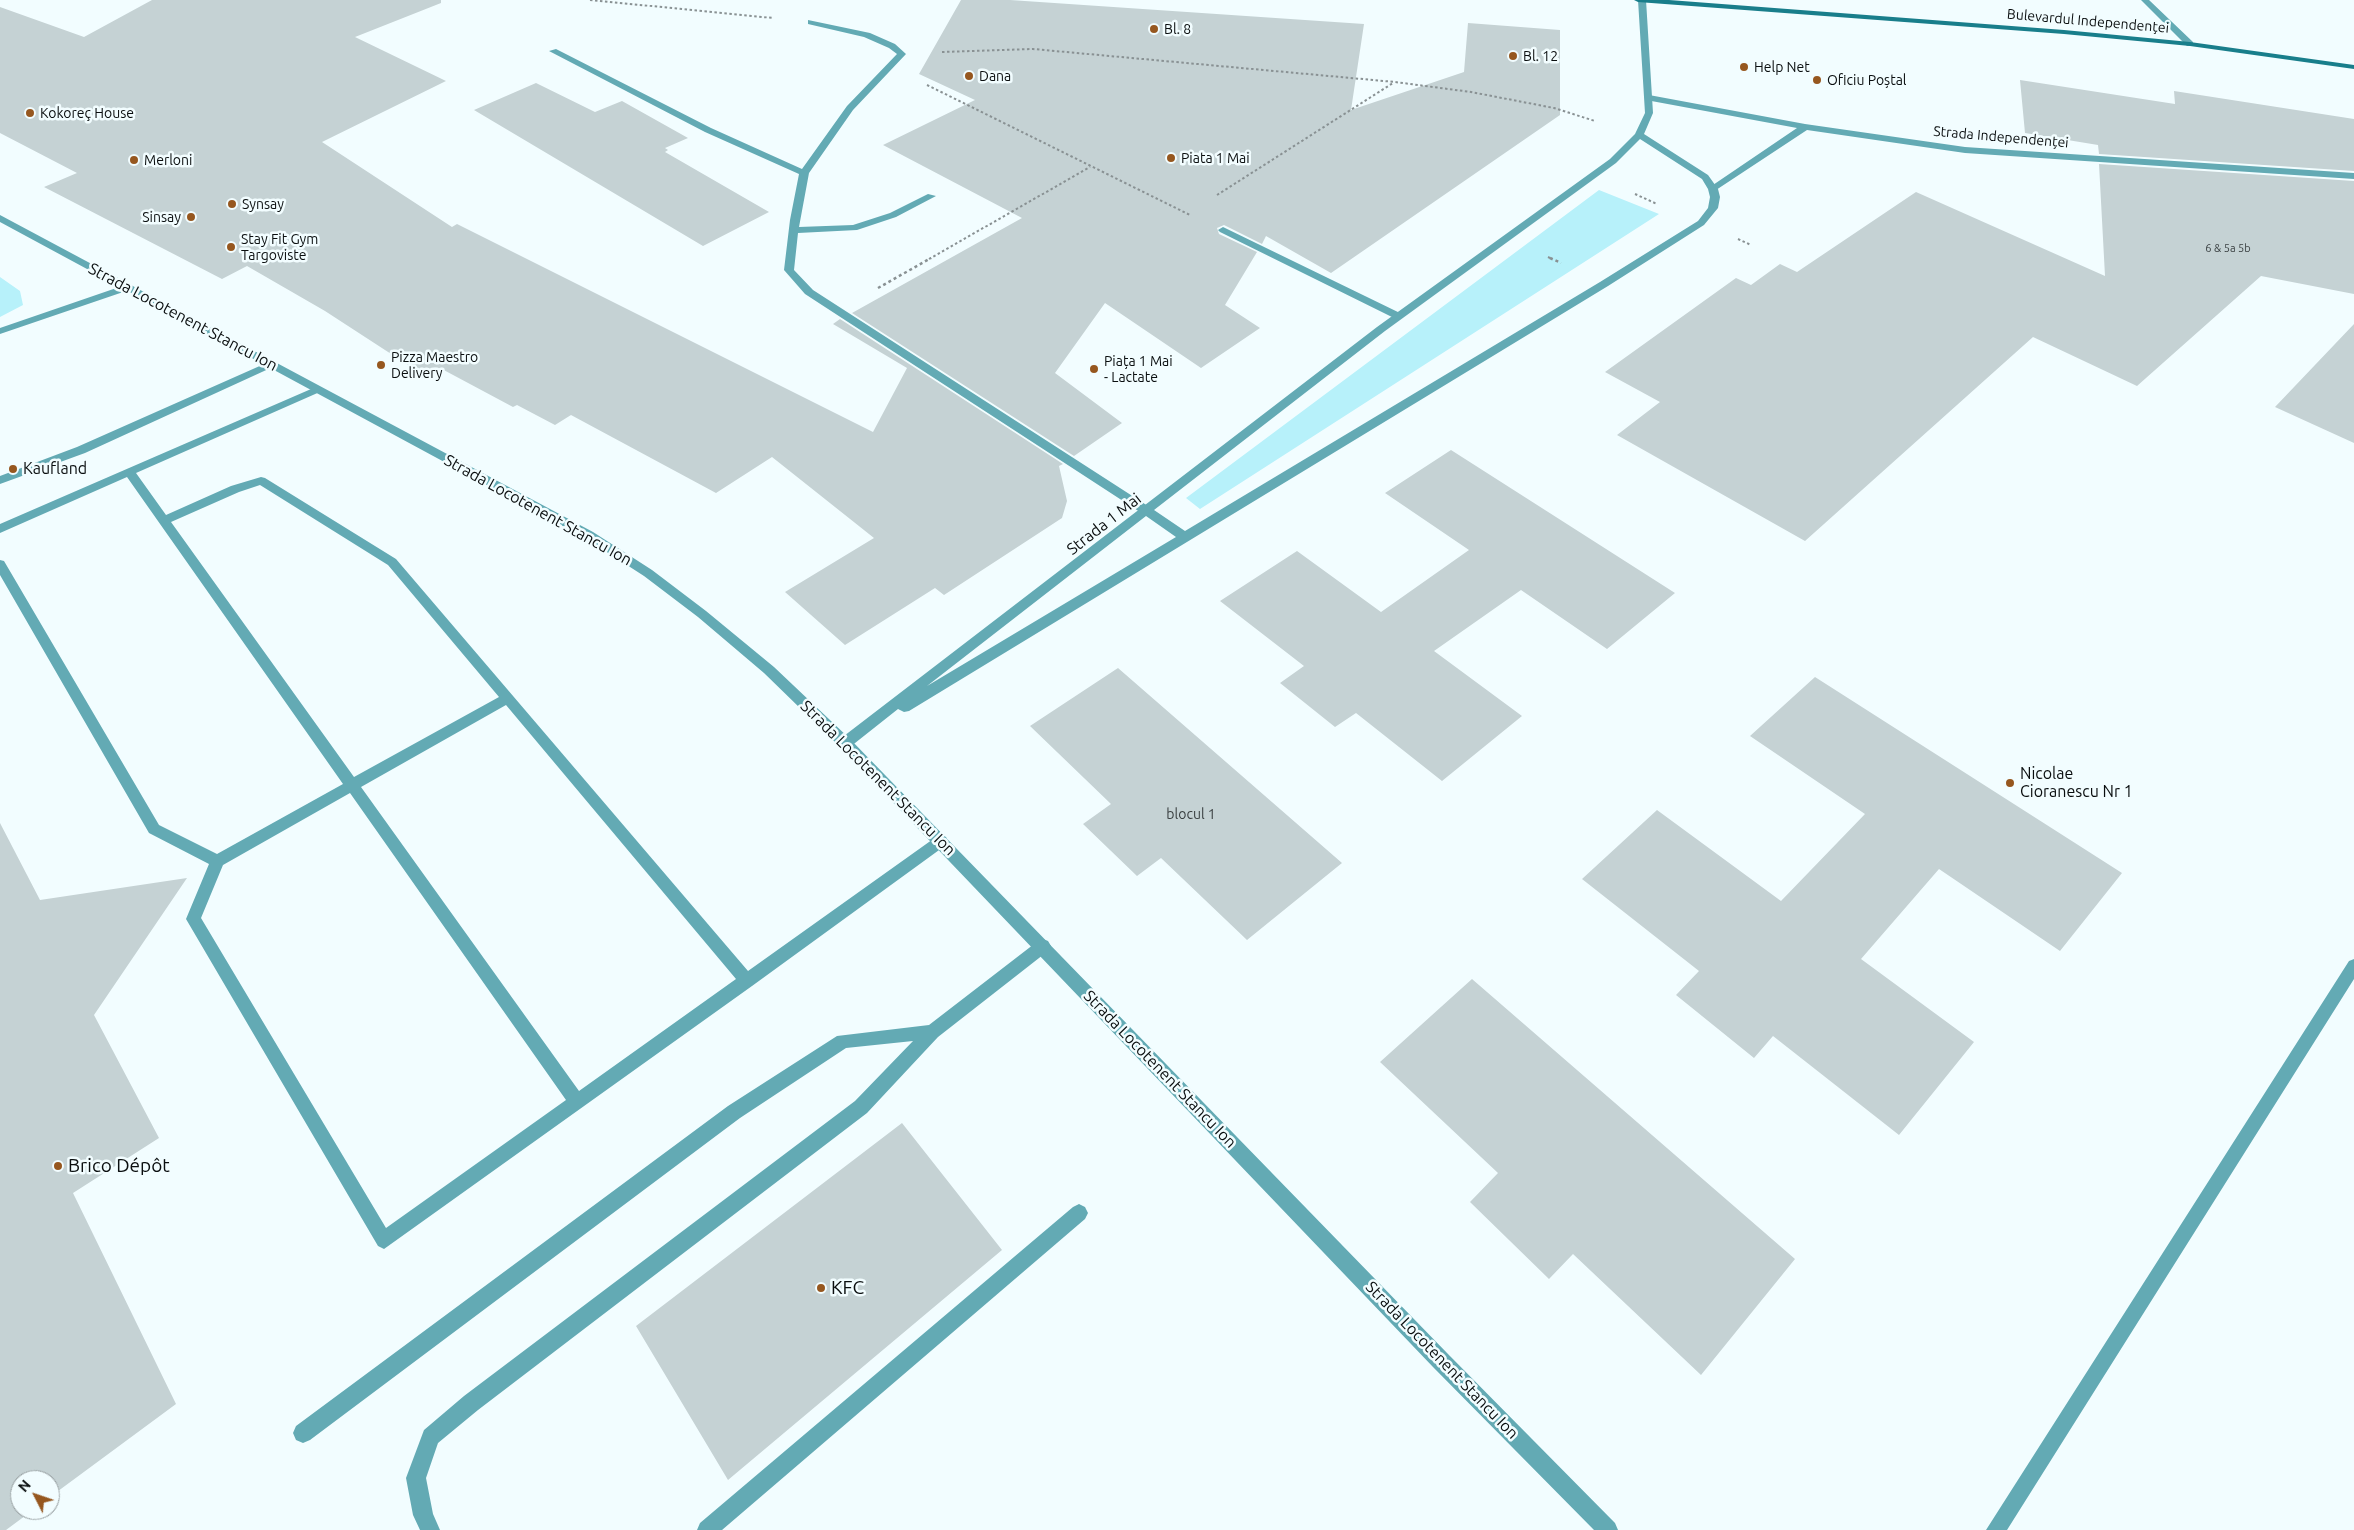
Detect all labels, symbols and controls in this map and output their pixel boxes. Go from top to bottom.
street label: Bulevardul Independenței [2006,6,2170,36]
place label: Bl. 8 [1164,21,1191,37]
marker: Bl. 8 [1148,23,1160,35]
place label: Bl. 12 [1523,48,1558,64]
marker: Bl. 12 [1507,50,1519,62]
place label: Help Net [1754,59,1810,75]
marker: Help Net [1738,61,1750,73]
place label: Dana [979,68,1011,84]
marker: Dana [963,70,975,82]
place label: Oficiu Poștal [1827,72,1907,88]
marker: Oficiu Poștal [1811,74,1823,86]
place label: Kokoreç House [40,105,134,121]
marker: Kokoreç House [24,107,36,119]
street label: Strada Independenței [1933,123,2069,151]
place label: Piata 1 Mai [1181,150,1250,166]
place label: Merloni [144,152,192,168]
marker: Piata 1 Mai [1165,152,1177,164]
marker: Merloni [128,154,140,166]
place label: Synsay [242,196,284,212]
marker: Synsay [226,198,238,210]
place label: Sinsay [142,209,181,225]
marker: Sinsay [185,211,197,223]
place label: Stay Fit Gym Targoviste [241,231,318,264]
marker: Stay Fit Gym Targoviste [225,241,237,253]
house number: 6 & 5a 5b [2205,241,2251,255]
street label: Strada Locotenent Stancu Ion [85,259,281,375]
place label: Pizza Maestro Delivery [391,349,478,382]
place label: Piața 1 Mai - Lactate [1104,353,1173,386]
marker: Pizza Maestro Delivery [375,359,387,371]
marker: Piața 1 Mai - Lactate [1088,363,1100,375]
street label: Strada Locotenent Stancu Ion [441,450,635,570]
place label: Kaufland [23,459,87,479]
marker: Kaufland [7,463,19,475]
street label: Strada 1 Mai [1063,489,1145,559]
street label: Strada Locotenent Stancu Ion [796,696,960,860]
place label: Nicolae Cioranescu Nr 1 [2020,764,2133,802]
marker: Nicolae Cioranescu Nr 1 [2004,777,2016,789]
house number: blocul 1 [1166,806,1216,822]
street label: Strada Locotenent Stancu Ion [1080,986,1240,1152]
place label: Brico Dépôt [68,1155,170,1177]
marker: Brico Dépôt [52,1160,64,1172]
place label: KFC [831,1277,864,1299]
street label: Strada Locotenent Stancu Ion [1362,1277,1522,1443]
marker: KFC [815,1282,827,1294]
north arrow [10,1470,60,1520]
text: N [15,1477,34,1495]

